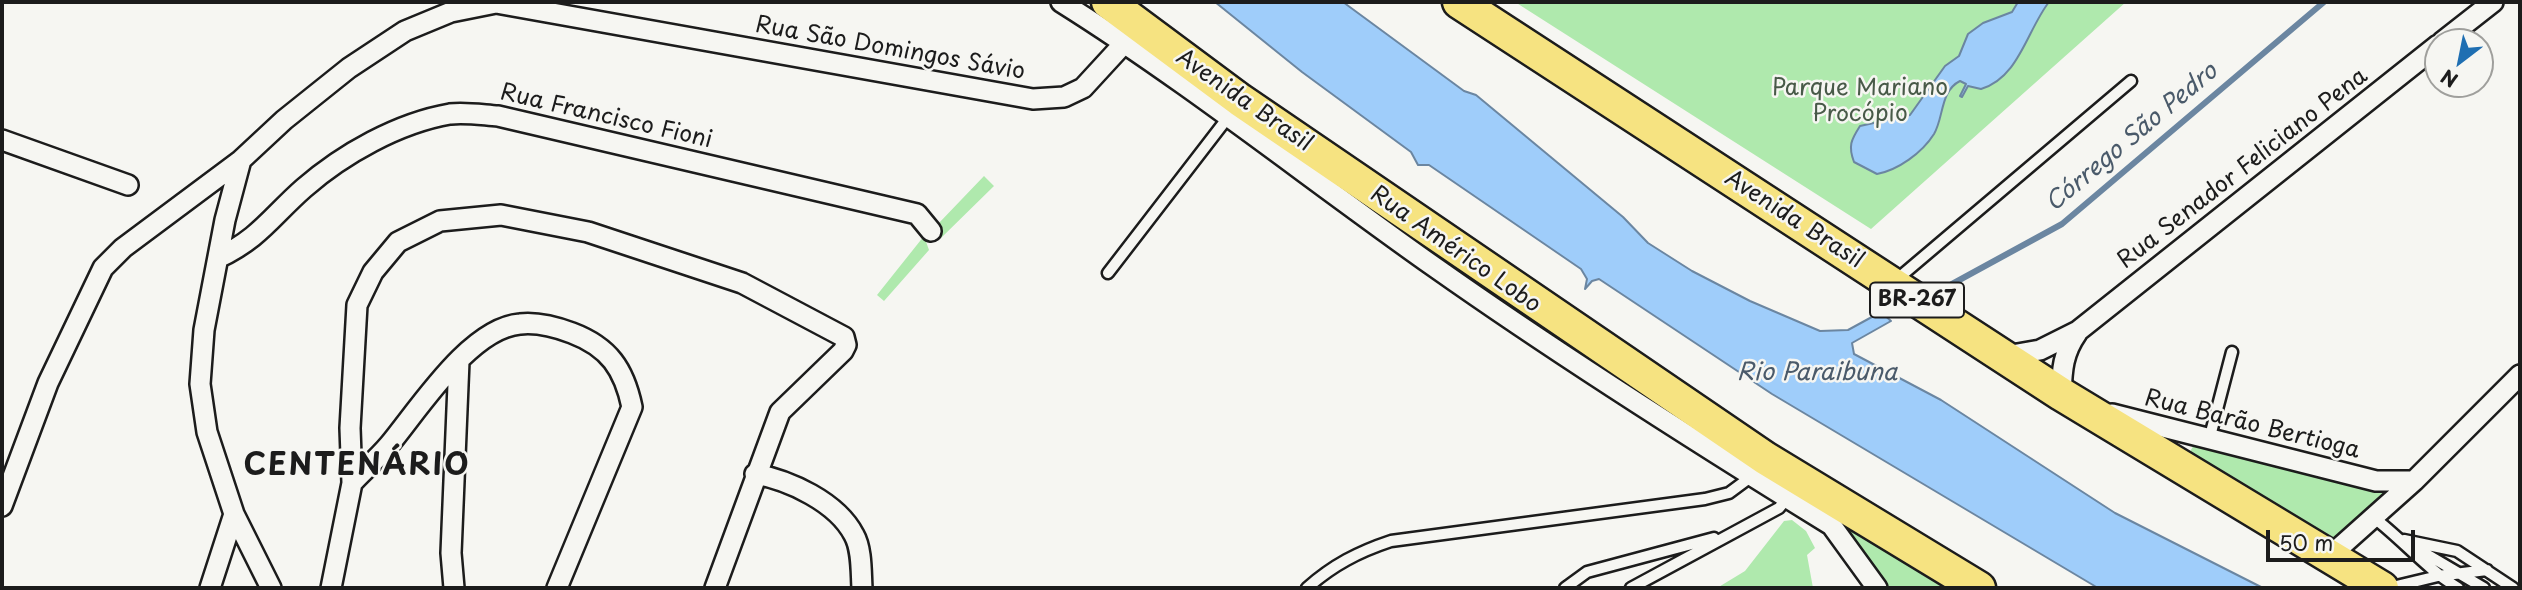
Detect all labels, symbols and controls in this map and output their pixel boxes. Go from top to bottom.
street label: Rua São Domingos Sávio [753,12,1027,86]
north arrow [2424,28,2494,98]
street label: Avenida Brasil [1171,44,1317,158]
water label: Córrego São Pedro [2040,58,2224,218]
street label: Rua Senador Feliciano Pena [2113,63,2373,275]
text: N [2435,63,2463,95]
park label: Parque Mariano Procópio [1772,75,1948,129]
street label: Rua Francisco Fioni [497,79,715,155]
street label: Avenida Brasil [1719,165,1869,275]
street label: Rua Américo Lobo [1364,181,1546,319]
road number: BR-267 [1870,282,1964,318]
water label: Rio Paraibuna [1737,359,1897,387]
street label: Rua Barão Bertioga [2141,385,2363,465]
district label: CENTENÁRIO [247,449,467,485]
scale bar [2270,516,2419,560]
text: 50 m [2279,526,2333,558]

